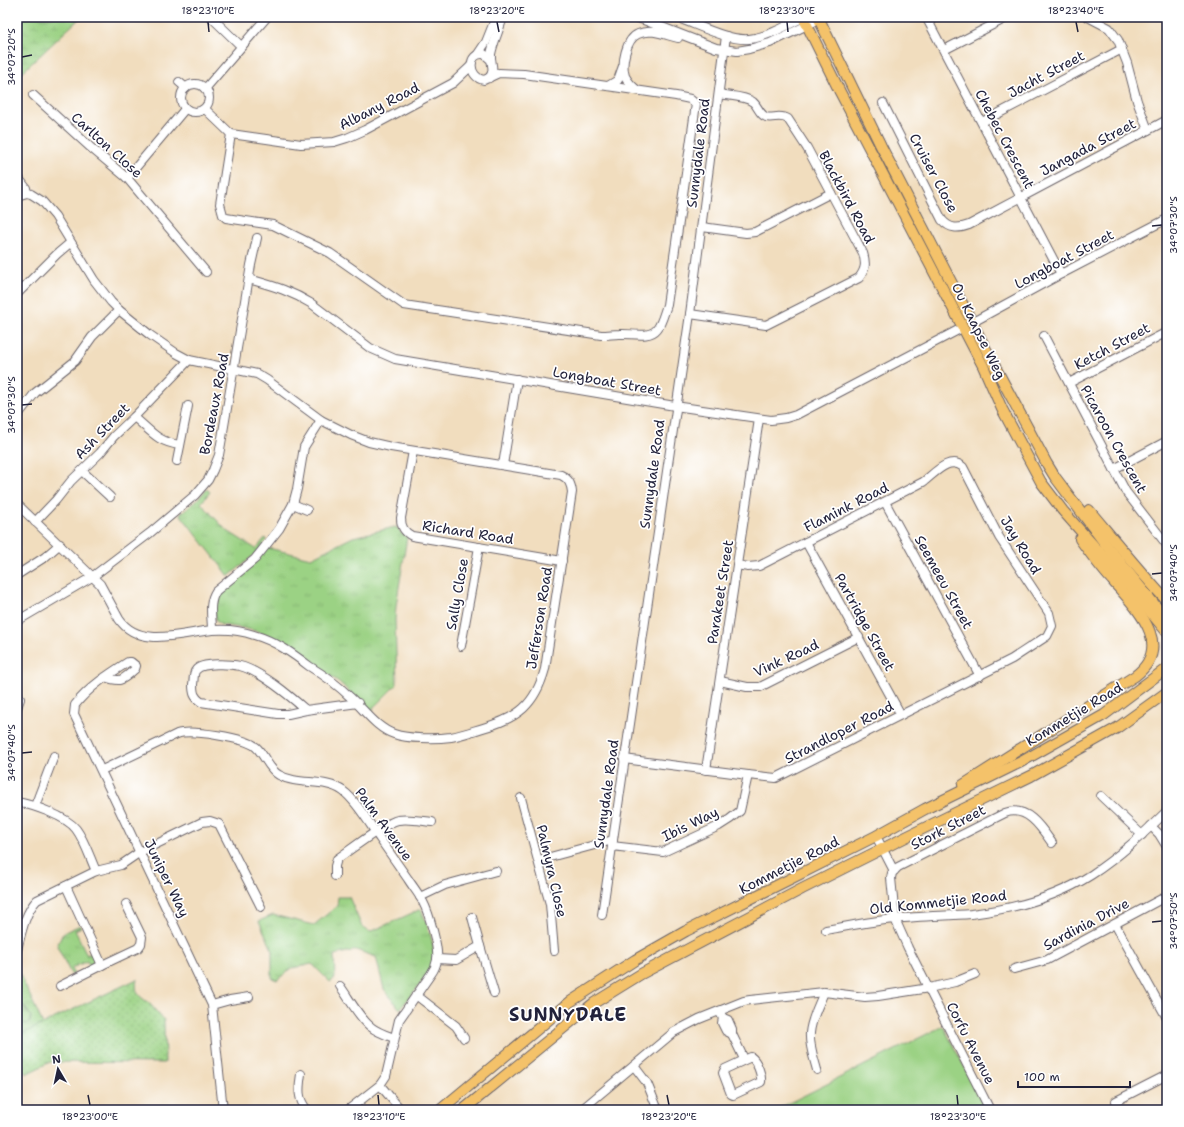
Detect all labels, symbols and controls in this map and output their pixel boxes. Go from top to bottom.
text: 18°23'10"E [181,4,235,17]
text: 18°23'20"E [469,4,525,17]
text: 18°23'30"E [759,4,815,17]
text: 18°23'40"E [1048,4,1104,17]
text: 34°07'20"S [5,28,18,86]
street label: Jacht Street [1005,46,1087,102]
street label: Albany Road [336,78,422,134]
street label: Chebec Crescent [971,86,1039,192]
street label: Sunnydale Road [682,97,714,209]
street label: Carlton Close [67,108,147,182]
street label: Jangada Street [1037,114,1139,180]
street label: Cruiser Close [906,130,962,216]
street label: Blackbird Road [815,147,879,247]
text: 34°07'30"S [1167,196,1180,254]
street label: Longboat Street [1011,225,1117,293]
street label: Ou Kaapse Weg [948,280,1010,382]
street label: Ketch Street [1071,318,1153,374]
street label: Bordeaux Road [195,352,233,456]
street label: Longboat Street [551,363,663,399]
text: 34°07'30"S [5,376,18,434]
street label: Picaroon Crescent [1077,382,1151,496]
street label: Ash Street [71,399,133,463]
street label: Sunnydale Road [635,418,669,530]
street label: Flamink Road [801,478,891,536]
street label: Jay Road [997,513,1045,577]
street label: Richard Road [421,516,515,548]
street label: Seemeeu Street [911,532,977,632]
street label: Parakeet Street [703,538,737,646]
text: 34°07'40"S [1167,544,1180,602]
street label: Sally Close [442,557,472,631]
street label: Jefferson Road [522,565,556,670]
street label: Partridge Street [831,570,899,674]
street label: Vink Road [751,635,822,681]
street label: Kommetjie Road [1022,678,1126,750]
street label: Strandloper Road [781,697,897,767]
text: 34°07'40"S [5,724,18,782]
street label: Sunnydale Road [589,738,623,850]
street label: Palm Avenue [351,784,417,864]
street label: Stork Street [907,800,989,854]
street label: Ibis Way [659,803,721,845]
street label: Palmyra Close [533,823,571,919]
street label: Kommetjie Road [736,832,842,898]
street label: Juniper Way [140,836,194,920]
street label: Old Kommetjie Road [869,886,1008,918]
text: 34°07'50"S [1167,892,1180,950]
street label: Sardinia Drive [1040,894,1132,954]
street label: Corfu Avenue [943,999,999,1087]
district label: SUNNYDALE [509,1003,627,1027]
north arrow [38,1049,78,1089]
text: N [51,1051,62,1068]
scale bar [1018,1063,1130,1089]
text: 100 m [1024,1069,1060,1085]
text: 18°23'00"E [62,1110,118,1123]
text: 18°23'10"E [352,1110,406,1123]
text: 18°23'20"E [641,1110,697,1123]
text: 18°23'30"E [930,1110,986,1123]

